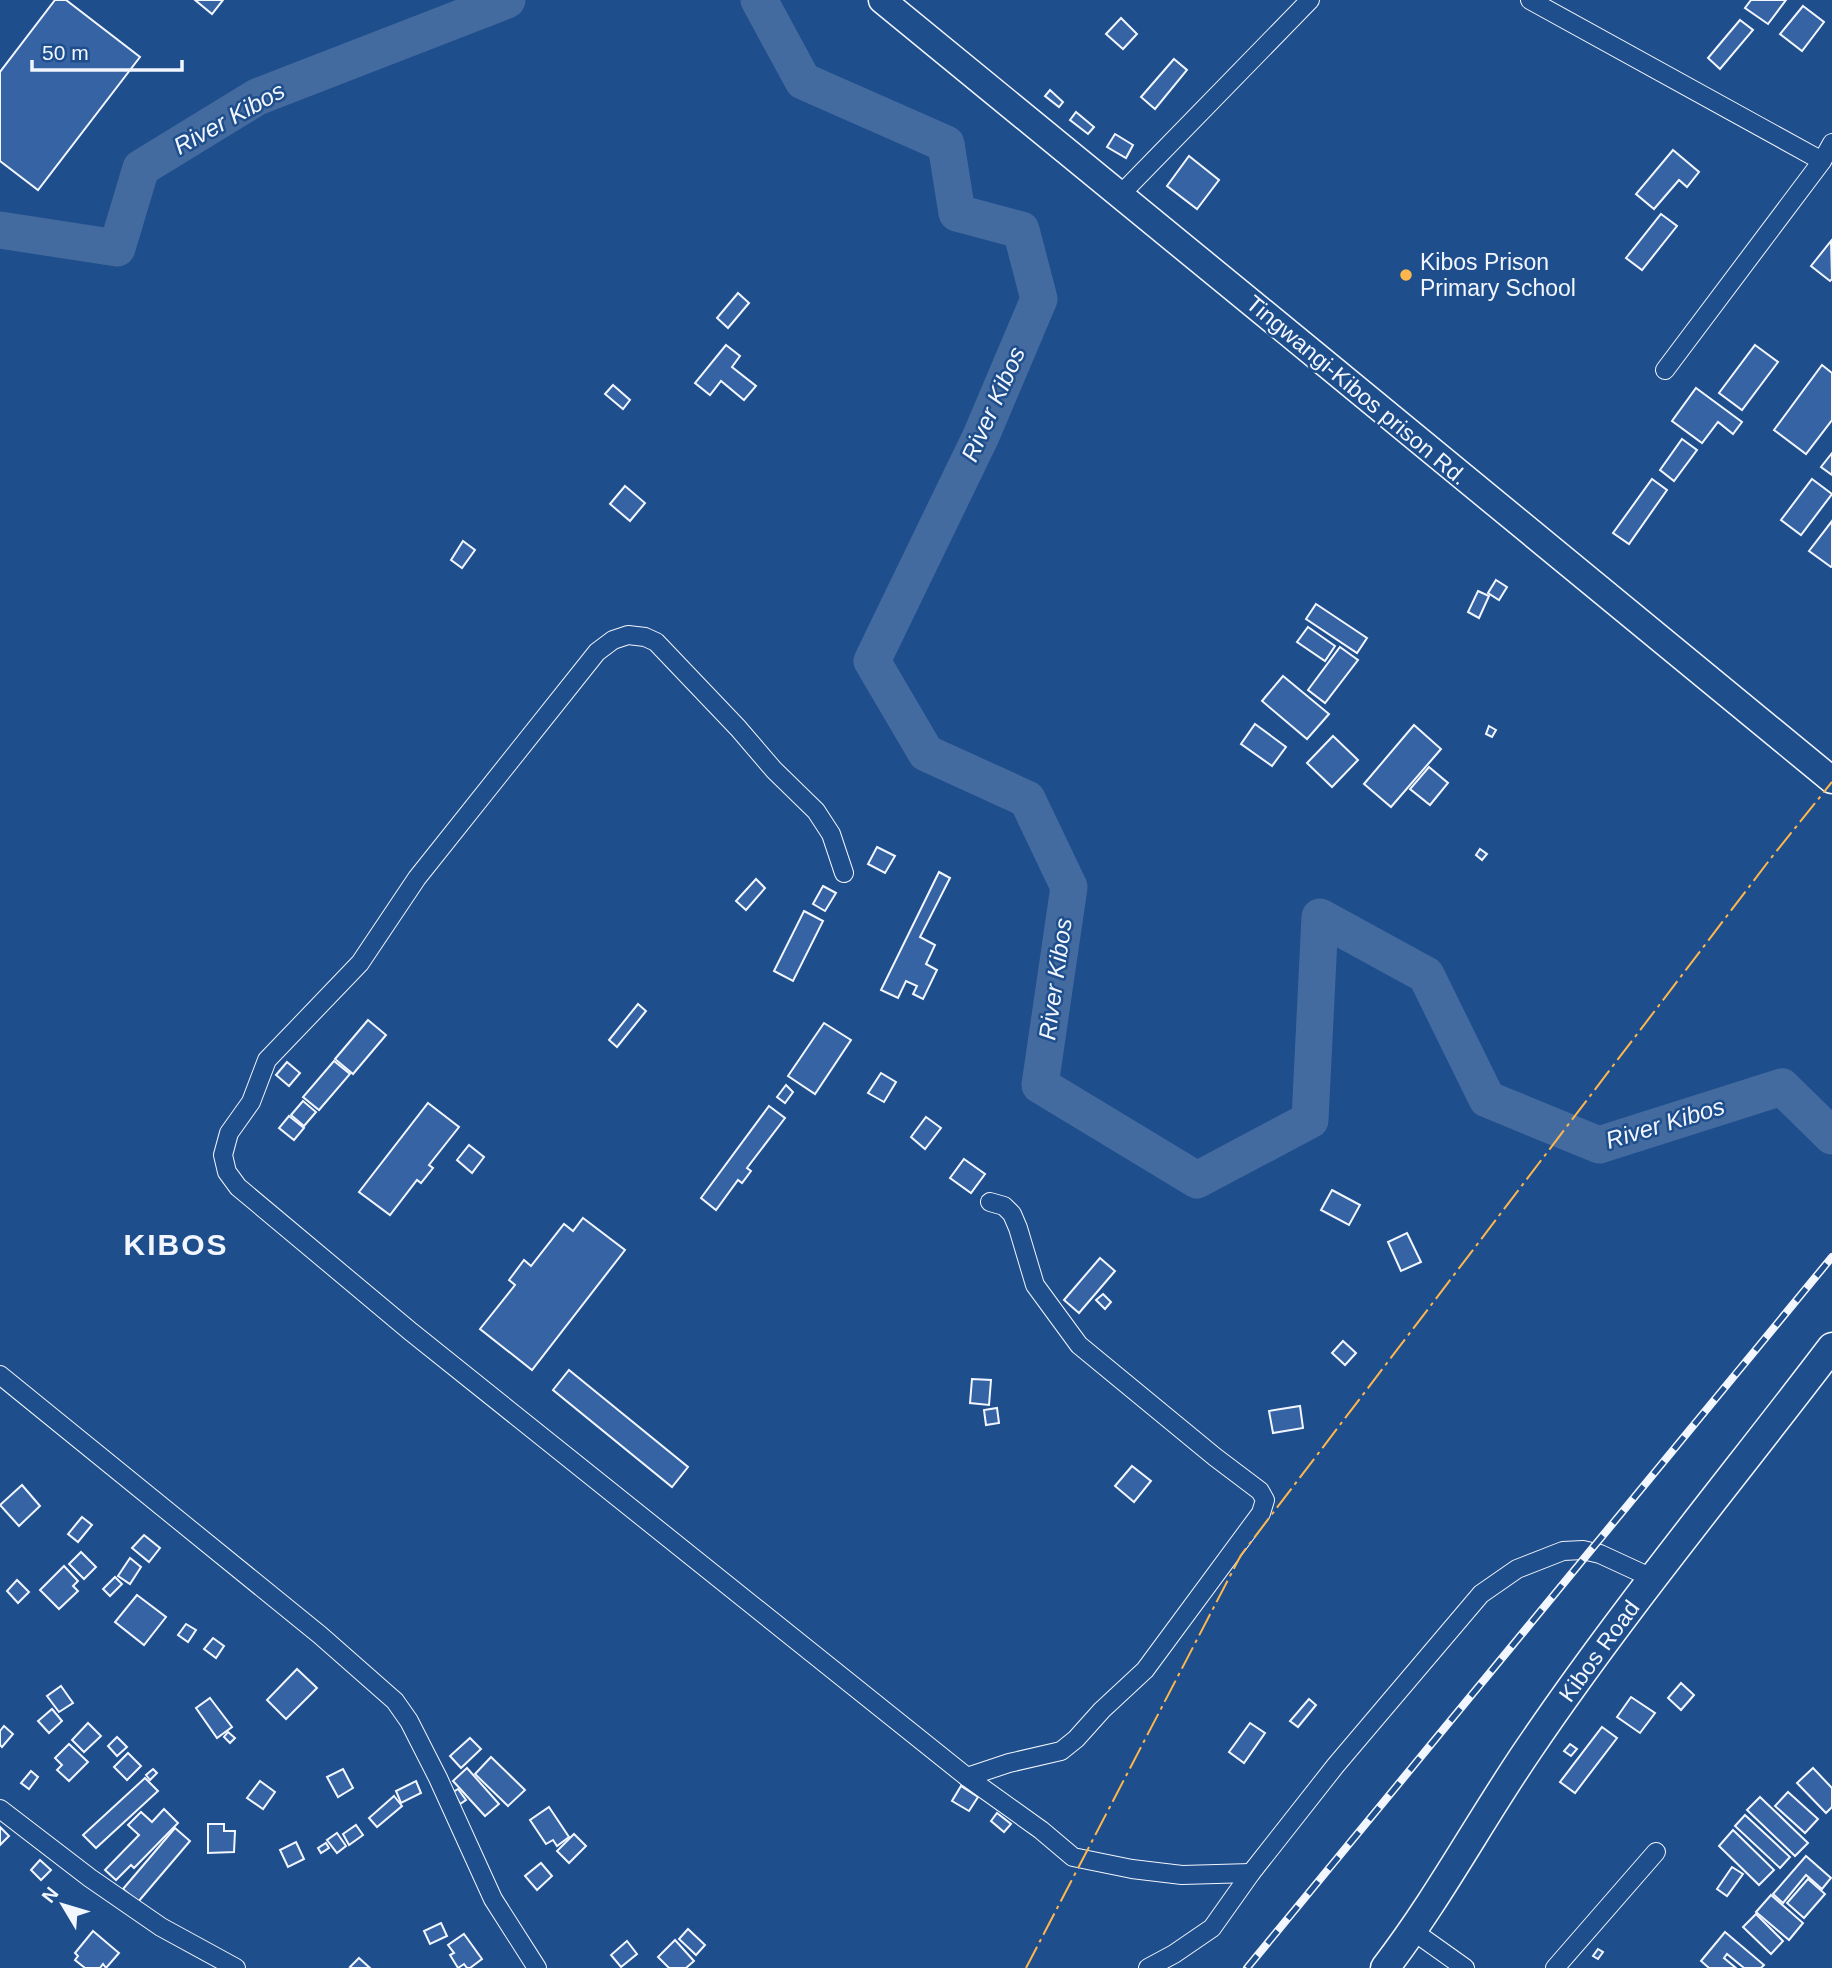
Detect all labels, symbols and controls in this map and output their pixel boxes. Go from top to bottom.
scale bar [32,28,182,72]
text: 50 m [42,41,89,64]
water label: River Kibos [169,76,289,160]
place label: Kibos Prison Primary School [1420,249,1576,301]
marker: Kibos Prison Primary School [1398,267,1414,283]
street label: Tingwangi-Kibos prison Rd. [1241,290,1473,490]
water label: River Kibos [956,342,1030,466]
water label: River Kibos [1033,916,1077,1042]
water label: River Kibos [1602,1092,1728,1154]
district label: KIBOS [123,1228,229,1261]
street label: Kibos Road [1554,1595,1644,1707]
north arrow [28,1870,98,1940]
text: N [37,1883,62,1907]

